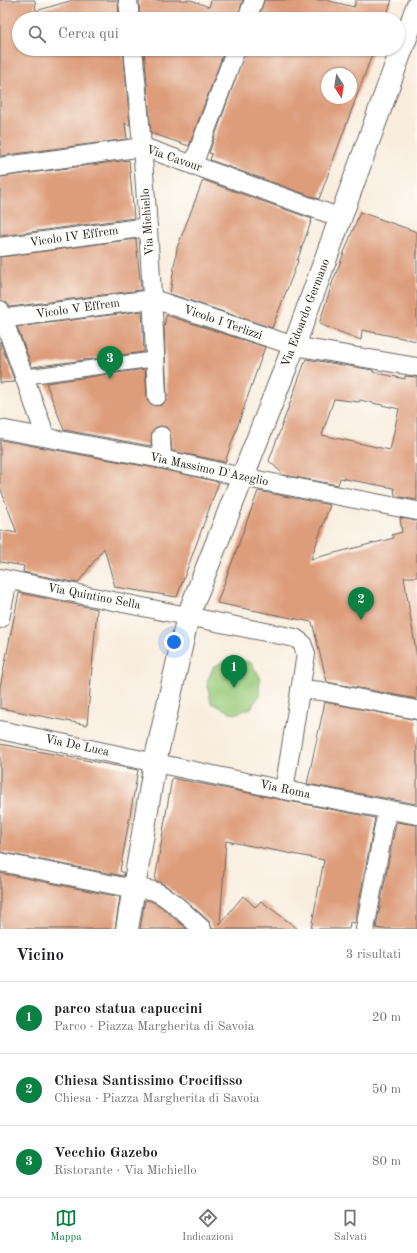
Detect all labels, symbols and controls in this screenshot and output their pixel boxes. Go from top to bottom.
search box [12,12,405,56]
icon: search [26,23,48,45]
text: Cerca qui [58,27,119,42]
north arrow [321,68,357,104]
street label: Via Cavour [145,144,203,174]
street label: Via Michiello [140,188,156,256]
street label: Vicolo IV Effrem [29,225,119,249]
street label: Via Edoardo Germano [280,257,332,369]
street label: Vicolo V Effrem [35,297,121,321]
street label: Vicolo I Terlizzi [182,304,264,342]
pin: 3 [97,346,123,379]
street label: Via Massimo D'Azeglio [149,452,269,488]
street label: Via Quintino Sella [47,582,142,612]
pin: 2 [348,587,374,620]
your location [164,632,184,652]
pin: 1 [221,655,247,688]
street label: Via De Luca [44,733,110,759]
street label: Via Roma [259,779,311,801]
text: Vicino [16,947,64,964]
text: 3 risultati [346,948,401,961]
text: parco statua capuccini [54,1002,202,1017]
text: 1 [25,1011,33,1024]
text: 20 m [372,1011,401,1024]
text: Parco · Piazza Margherita di Savoia [54,1020,254,1033]
text: Chiesa Santissimo Crocifisso [54,1074,243,1089]
text: 2 [25,1083,33,1096]
text: 50 m [372,1083,401,1096]
text: Chiesa · Piazza Margherita di Savoia [54,1092,259,1105]
text: Vecchio Gazebo [54,1146,158,1161]
text: 3 [25,1155,33,1168]
text: 80 m [372,1155,401,1168]
text: Ristorante · Via Michiello [54,1164,197,1177]
tab: Mappa [50,1207,82,1245]
tab: Indicazioni [182,1207,233,1245]
tab: Salvati [334,1207,367,1245]

